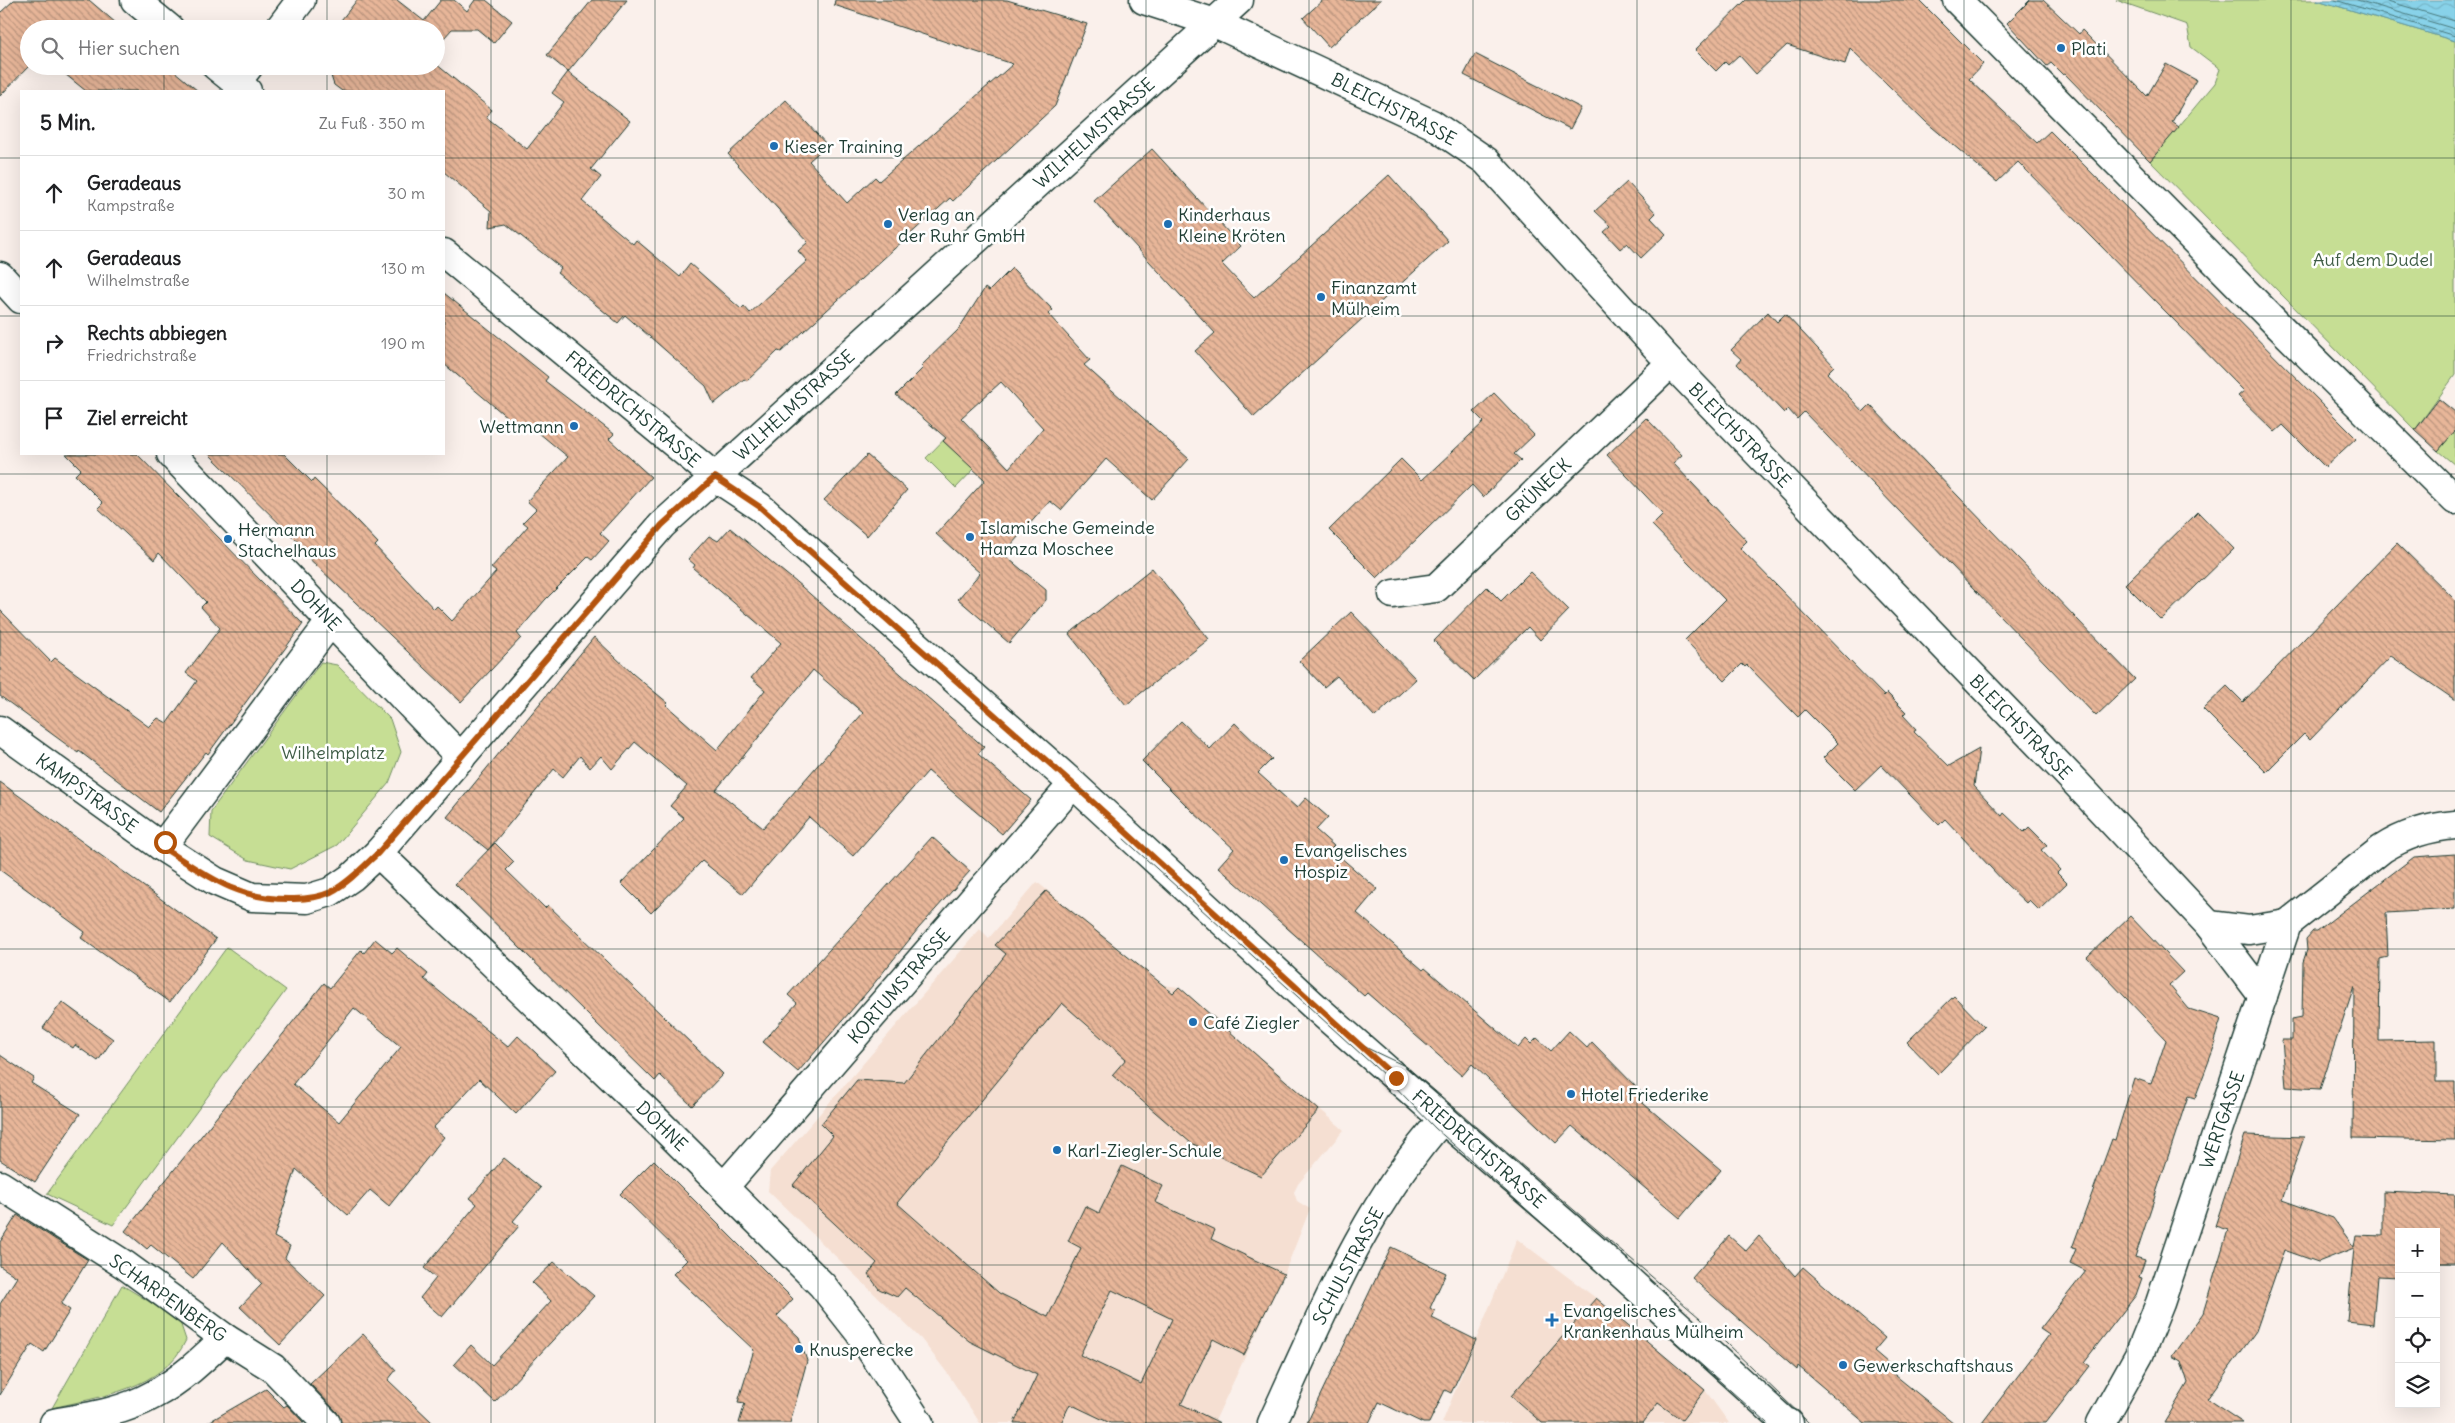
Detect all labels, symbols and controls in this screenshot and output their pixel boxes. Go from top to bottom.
search box [20,20,445,75]
icon: search [38,34,66,62]
text: Hier suchen [78,36,180,60]
place label: Plati [2071,37,2106,60]
marker: Plati [2055,42,2067,54]
street label: BLEICHSTRASSE [1328,68,1460,150]
street label: WILHELMSTRASSE [1029,73,1159,193]
text: 5 Min. [40,109,95,136]
text: Zu Fuß · 350 m [319,113,425,133]
place label: Kieser Training [784,135,903,158]
marker: Kieser Training [768,140,780,152]
text: Geradeaus [87,171,181,195]
icon: ahead [40,179,68,207]
text: 30 m [388,183,425,203]
text: Kampstraße [87,195,175,215]
place label: Verlag an der Ruhr GmbH [898,203,1025,247]
place label: Kinderhaus Kleine Kröten [1178,203,1286,247]
marker: Verlag an der Ruhr GmbH [882,218,894,230]
marker: Kinderhaus Kleine Kröten [1162,218,1174,230]
text: Geradeaus [87,246,181,270]
park label: Auf dem Dudel [2313,248,2433,271]
icon: ahead [40,254,68,282]
text: 130 m [381,258,425,278]
text: Wilhelmstraße [87,270,190,290]
place label: Finanzamt Mülheim [1331,276,1417,320]
marker: Finanzamt Mülheim [1315,291,1327,303]
text: Rechts abbiegen [87,321,227,345]
icon: right [40,329,68,357]
text: 190 m [381,333,425,353]
text: Friedrichstraße [87,345,197,365]
street label: WILHELMSTRASSE [729,345,859,465]
street label: FRIEDRICHSTRASSE [561,346,705,472]
street label: BLEICHSTRASSE [1684,378,1796,492]
icon: arrive [40,404,68,432]
text: Ziel erreicht [87,406,188,430]
place label: Wettmann [480,415,564,438]
marker: Wettmann [568,420,580,432]
street label: GRÜNECK [1500,453,1576,527]
place label: Islamische Gemeinde Hamza Moschee [980,516,1155,560]
place label: Hermann Stachelhaus [238,518,337,562]
marker: Islamische Gemeinde Hamza Moschee [964,531,976,543]
marker: Hermann Stachelhaus [222,533,234,545]
street label: DOHNE [286,574,346,636]
street label: BLEICHSTRASSE [1965,670,2077,784]
park label: Wilhelmplatz [281,741,385,764]
street label: KAMPSTRASSE [31,748,143,838]
route start [154,831,177,854]
place label: Evangelisches Hospiz [1294,839,1407,883]
marker: Evangelisches Hospiz [1278,854,1290,866]
street label: KORTUMSTRASSE [843,924,955,1048]
place label: Café Ziegler [1203,1011,1300,1034]
marker: Café Ziegler [1187,1016,1199,1028]
route end [1385,1067,1408,1090]
street label: WERTGASSE [2195,1068,2249,1172]
place label: Hotel Friederike [1581,1083,1709,1106]
street label: FRIEDRICHSTRASSE [1408,1085,1550,1213]
marker: Hotel Friederike [1565,1088,1577,1100]
street label: DOHNE [631,1096,693,1156]
place label: Karl-Ziegler-Schule [1067,1139,1222,1162]
marker: Karl-Ziegler-Schule [1051,1144,1063,1156]
street label: SCHULSTRASSE [1307,1203,1389,1329]
map controls [2395,1228,2440,1408]
button: + [2395,1228,2440,1273]
street label: SCHARPENBERG [105,1249,231,1347]
button: − [2395,1273,2440,1318]
place label: Evangelisches Krankenhaus Mülheim [1563,1299,1744,1343]
marker: Evangelisches Krankenhaus Mülheim [1545,1313,1559,1327]
button: locate [2395,1318,2440,1363]
place label: Knusperecke [809,1338,914,1361]
marker: Knusperecke [793,1343,805,1355]
place label: Gewerkschaftshaus [1853,1354,2014,1377]
marker: Gewerkschaftshaus [1837,1359,1849,1371]
button: layers [2395,1363,2440,1408]

